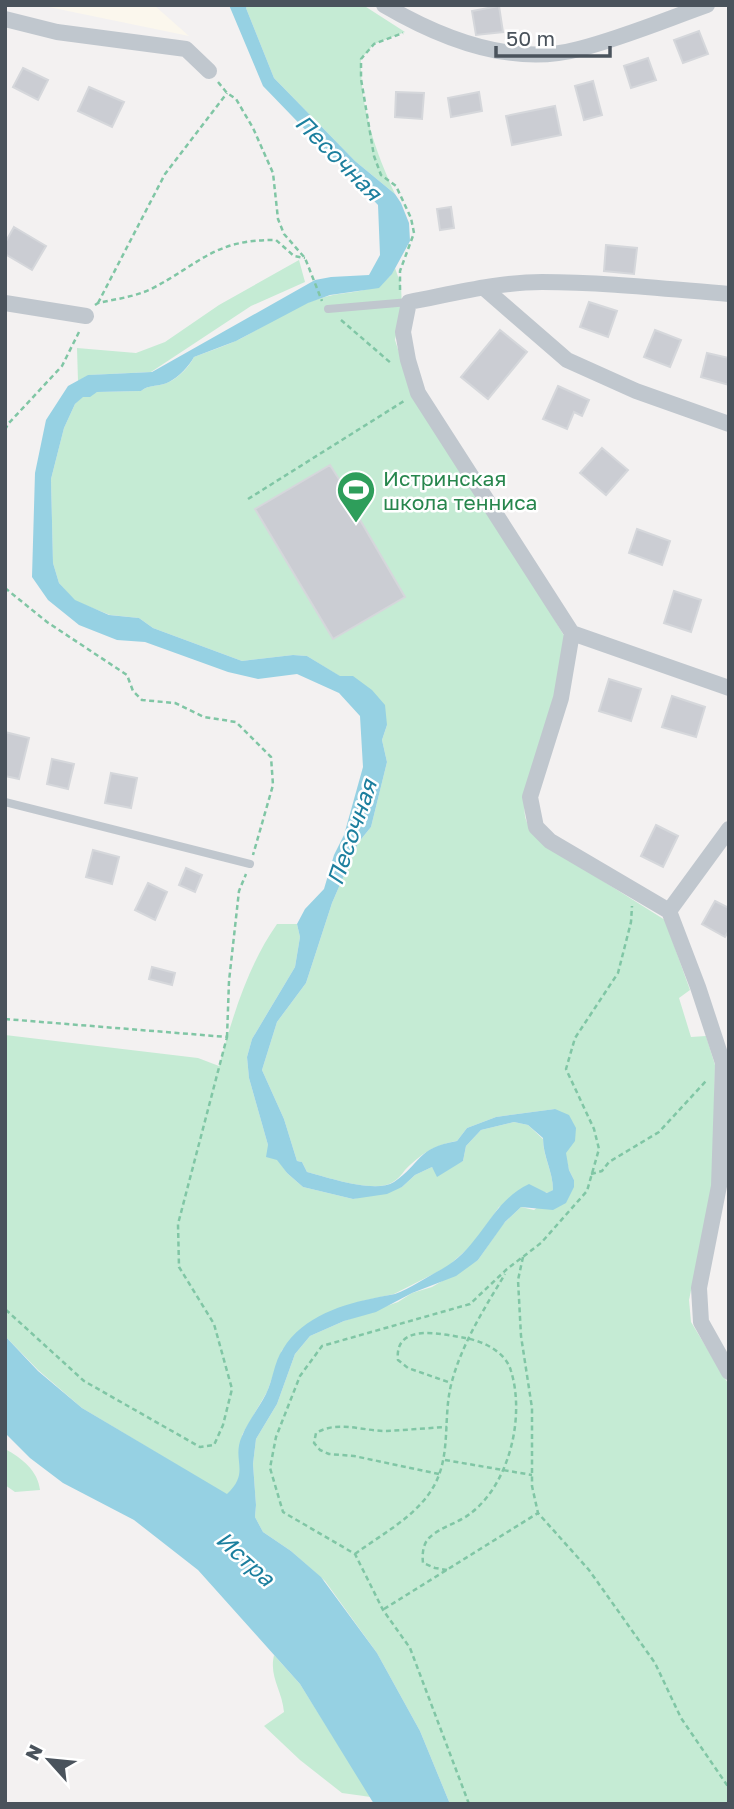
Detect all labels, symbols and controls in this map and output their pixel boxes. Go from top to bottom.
scale bar [496,14,610,58]
text: 50 m [506,25,555,51]
water label: Песочная [290,108,389,207]
place label: Истринская школа тенниса [383,465,537,515]
sports icon: Истринская школа тенниса [335,469,377,524]
water label: Песочная [320,774,383,888]
water label: Истра [211,1525,282,1592]
north arrow [14,1725,84,1795]
text: N [20,1740,47,1764]

